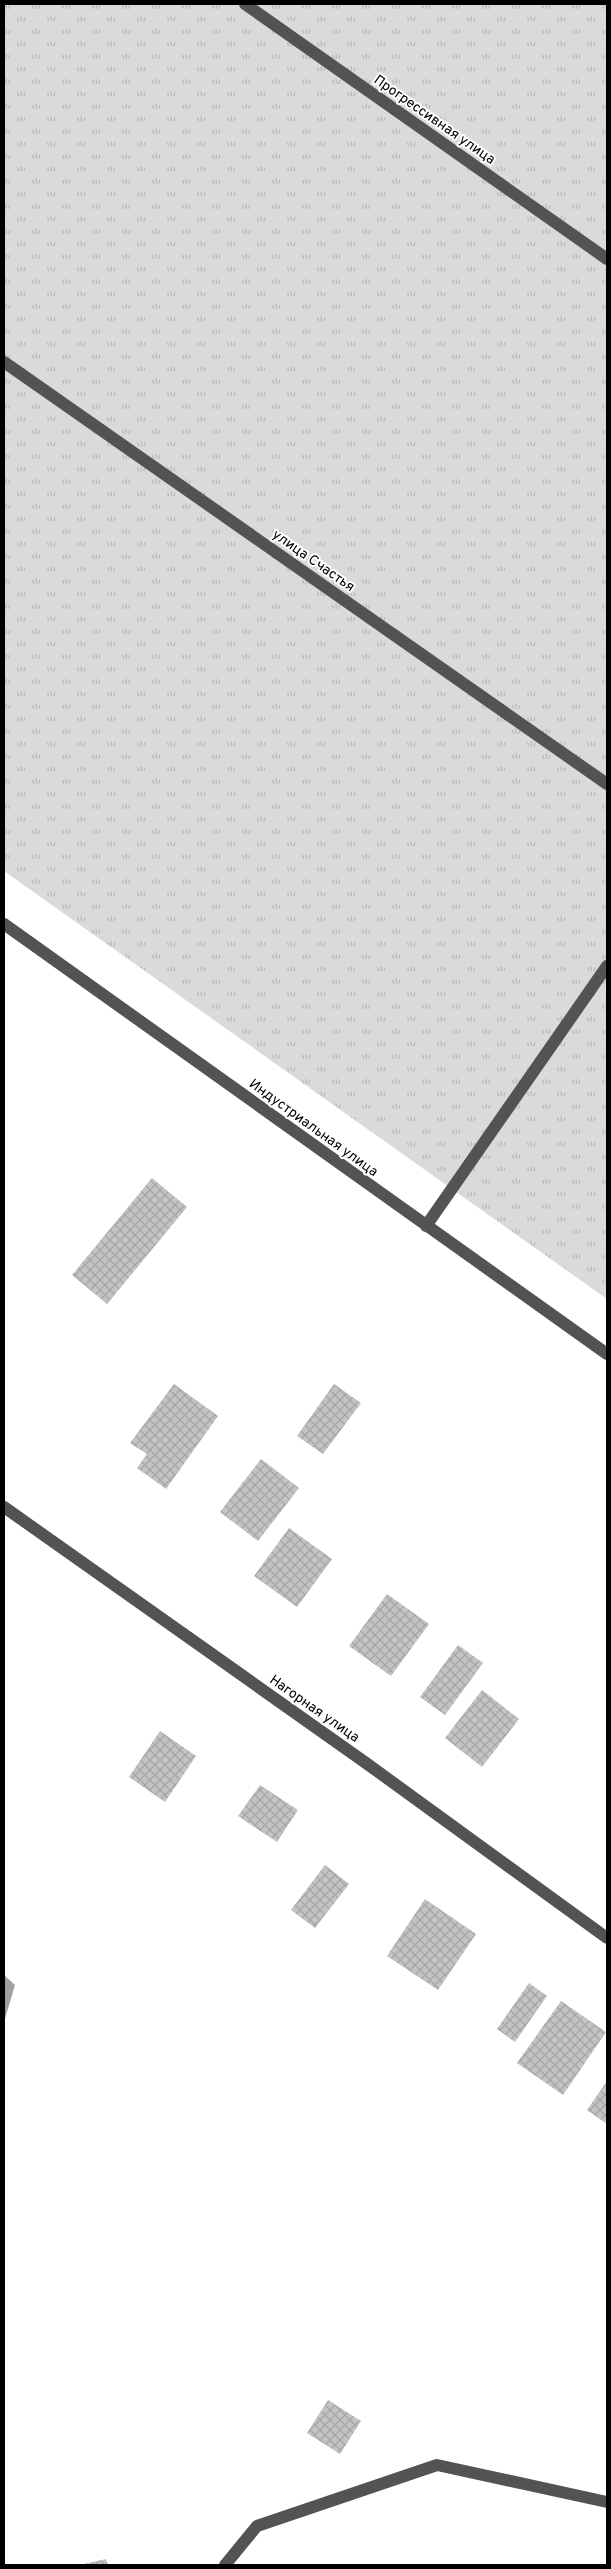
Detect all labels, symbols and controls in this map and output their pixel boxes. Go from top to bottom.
street label: Прогрессивная улица [370,72,498,169]
street label: улица Счастья [269,527,358,596]
street label: Индустриальная улица [245,1076,381,1181]
street label: Нагорная улица [266,1672,362,1747]

